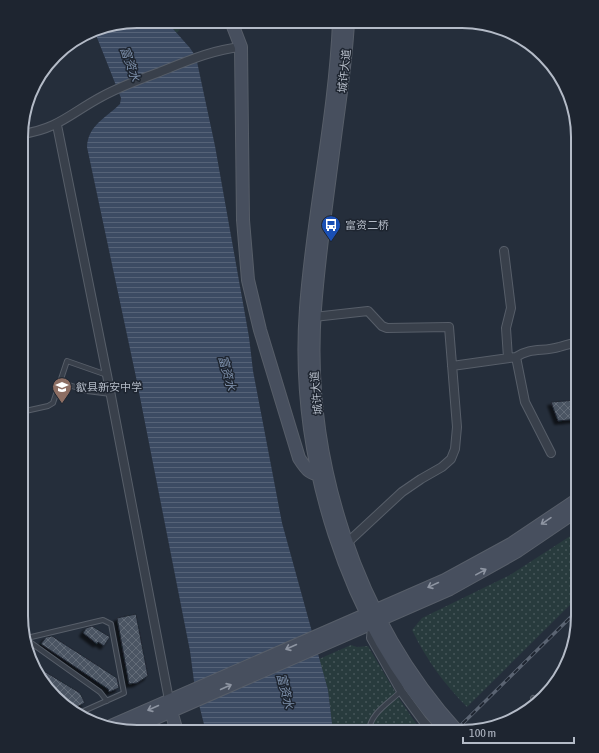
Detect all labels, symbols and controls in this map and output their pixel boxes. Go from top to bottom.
water label: 富资水 [118,45,143,84]
street label: 城许大道 [336,48,352,94]
bus stop icon: 富资二桥 [320,214,342,242]
place label: 富资二桥 [345,219,389,231]
water label: 富资水 [216,354,239,393]
street label: 城许大道 [308,371,324,415]
school or university icon: 歙县新安中学 [51,376,73,404]
place label: 歙县新安中学 [76,381,142,393]
one-way arrow [541,517,552,525]
one-way arrow [475,568,487,576]
one-way arrow [427,582,439,589]
one-way arrow [286,644,298,652]
water label: 富资水 [274,672,296,711]
one-way arrow [219,683,231,690]
one-way arrow [147,705,159,712]
scale bar [463,719,574,745]
text: 100 m [469,726,496,740]

